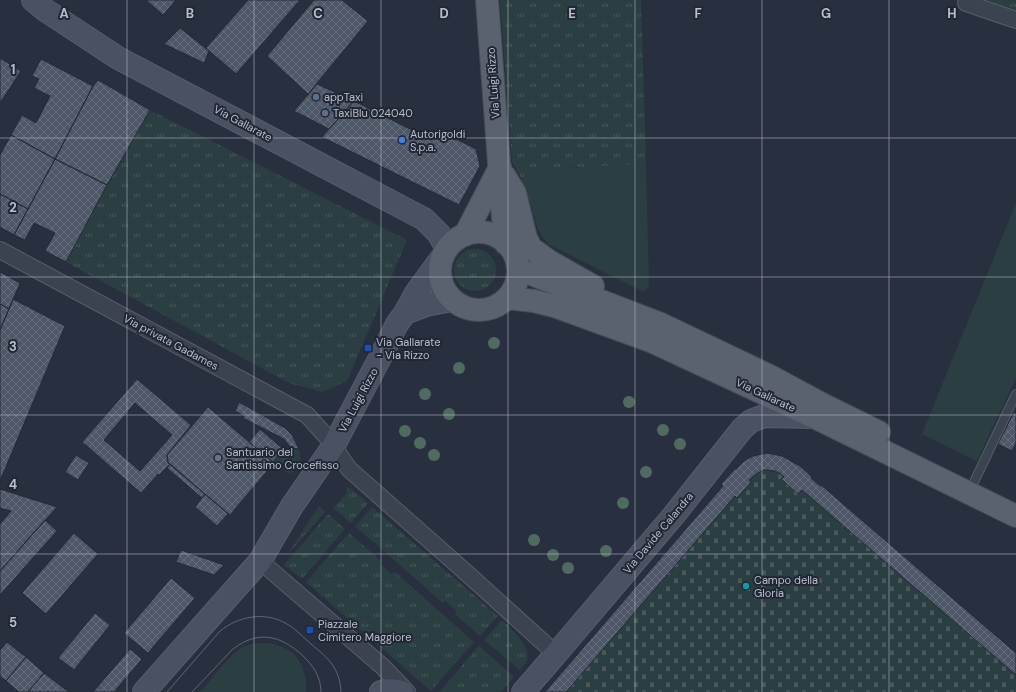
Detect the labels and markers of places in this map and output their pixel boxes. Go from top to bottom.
place label: appTaxi [324,90,363,104]
marker: appTaxi [311,92,321,102]
place label: TaxiBlu 024040 [333,106,413,120]
marker: TaxiBlu 024040 [320,108,330,118]
place label: Autorigoldi S.p.a. [410,127,465,154]
marker: Autorigoldi S.p.a. [397,135,407,145]
place label: Via Gallarate - Via Rizzo [376,335,440,362]
marker: Via Gallarate - Via Rizzo [363,343,373,353]
place label: Santuario del Santissimo Crocefisso [226,445,339,472]
marker: Santuario del Santissimo Crocefisso [213,453,223,463]
place label: Campo della Gloria [754,573,818,600]
marker: Campo della Gloria [741,581,751,591]
place label: Piazzale Cimitero Maggiore [318,617,411,644]
marker: Piazzale Cimitero Maggiore [305,625,315,635]

